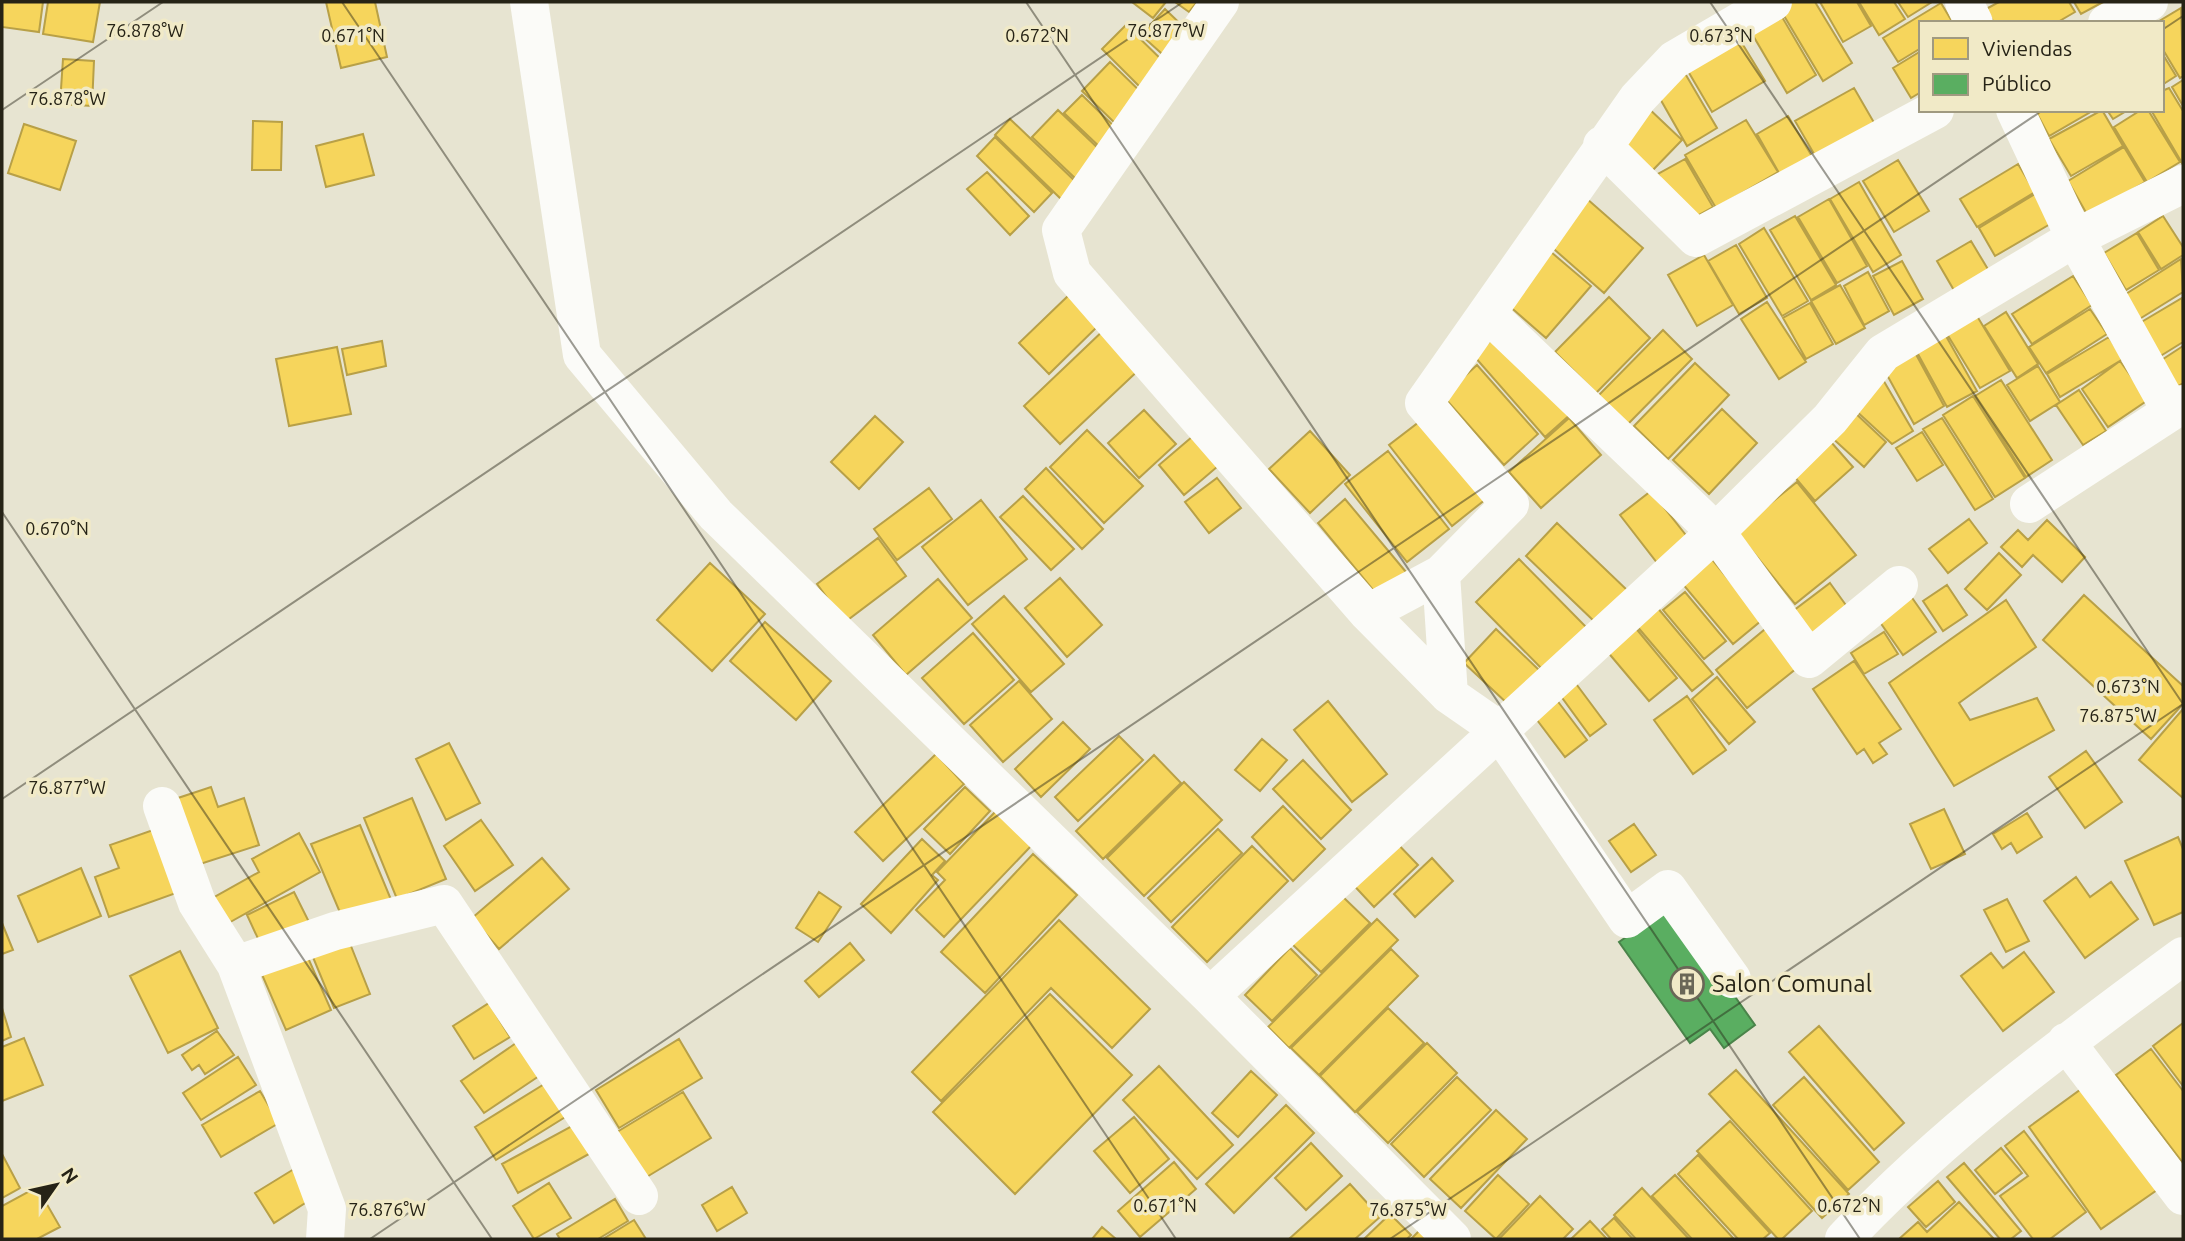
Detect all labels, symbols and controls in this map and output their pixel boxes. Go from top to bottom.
text: 76.878°W [106,20,184,40]
text: 76.877°W [1127,20,1205,40]
legend [1919,21,2164,112]
text: 0.671°N [321,25,385,45]
text: 0.672°N [1005,25,1069,45]
text: 0.673°N [1689,25,1753,45]
text: Viviendas [1982,36,2072,60]
text: Público [1982,71,2051,95]
text: 76.878°W [28,88,106,108]
text: 0.670°N [25,518,89,538]
text: 0.673°N [2096,676,2160,696]
text: 76.875°W [2079,705,2157,725]
text: 76.877°W [28,777,106,797]
building icon: Salon Comunal [1668,965,1706,1003]
place label: Salon Comunal [1712,970,1872,997]
north arrow [21,1150,91,1220]
text: N [57,1163,83,1188]
text: 0.671°N [1133,1195,1197,1215]
text: 0.672°N [1817,1195,1881,1215]
text: 76.876°W [348,1199,426,1219]
text: 76.875°W [1369,1199,1447,1219]

